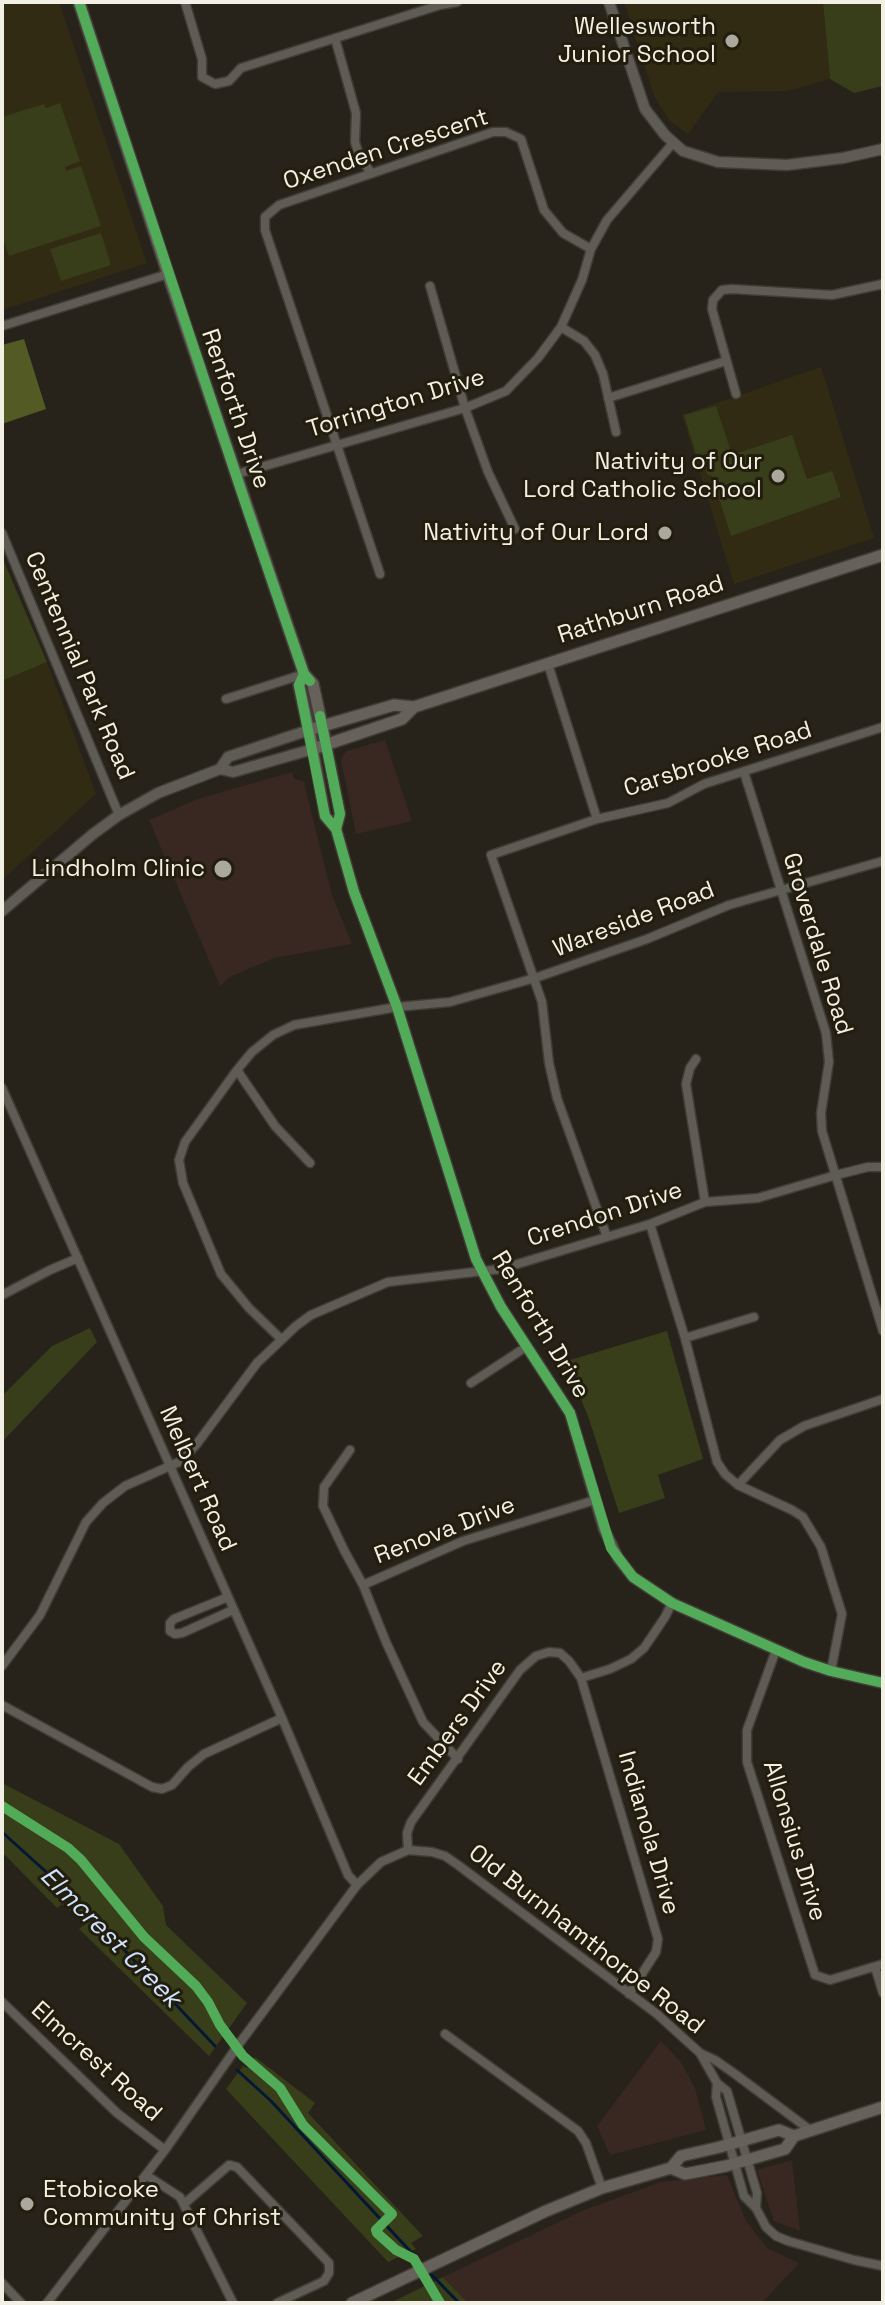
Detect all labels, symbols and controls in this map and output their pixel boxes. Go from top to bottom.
place label: Wellesworth Junior School [558,13,716,69]
marker: Wellesworth Junior School [723,32,741,50]
street label: Oxenden Crescent [280,103,492,197]
street label: Renforth Drive [194,325,276,493]
street label: Torrington Drive [304,363,488,445]
place label: Nativity of Our Lord Catholic School [523,448,762,504]
marker: Nativity of Our Lord Catholic School [769,467,787,485]
place label: Nativity of Our Lord [423,519,649,547]
marker: Nativity of Our Lord [656,524,674,542]
street label: Centennial Park Road [18,548,140,784]
street label: Rathburn Road [554,570,728,650]
street label: Carsbrooke Road [620,716,816,804]
street label: Groverdale Road [776,850,858,1038]
place label: Lindholm Clinic [32,855,205,883]
marker: Lindholm Clinic [212,858,234,880]
street label: Wareside Road [549,876,719,964]
street label: Crendon Drive [524,1176,686,1254]
street label: Renforth Drive [485,1246,595,1404]
street label: Melbert Road [152,1402,242,1556]
street label: Renova Drive [371,1491,519,1571]
street label: Embers Drive [403,1654,513,1792]
street label: Indianola Drive [611,1748,685,1918]
street label: Allonsius Drive [756,1757,832,1925]
street label: Old Burnhamthorpe Road [462,1839,710,2041]
water label: Elmcrest Creek [33,1861,187,2015]
street label: Elmcrest Road [25,1996,167,2128]
place label: Etobicoke Community of Christ [43,2176,281,2232]
marker: Etobicoke Community of Christ [18,2195,36,2213]

